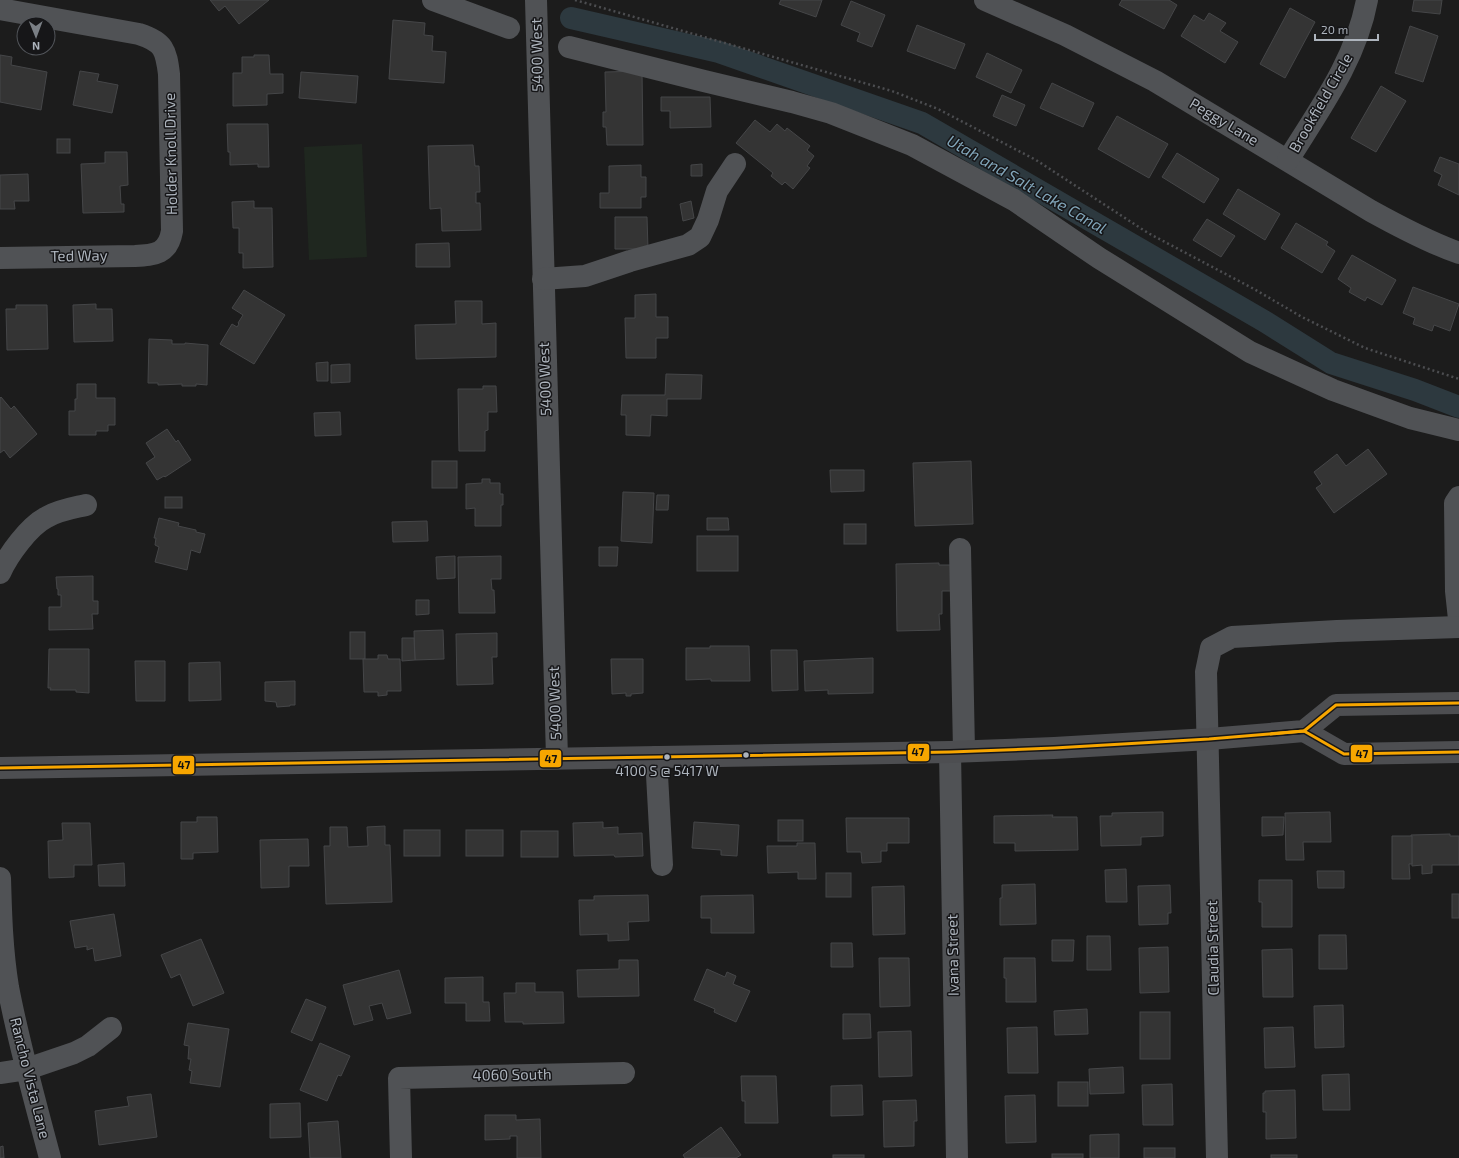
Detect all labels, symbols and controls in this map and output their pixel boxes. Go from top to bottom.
north arrow [16,16,56,56]
scale bar [1315,16,1378,42]
street label: 5400 West [526,18,546,92]
text: 20 m [1321,22,1348,36]
text: N [32,40,40,53]
street label: Brookfield Circle [1285,50,1356,155]
street label: Holder Knoll Drive [160,93,180,215]
street label: Peggy Lane [1187,94,1262,149]
water label: Utah and Salt Lake Canal [944,130,1110,237]
street label: Ted Way [50,246,108,264]
street label: 5400 West [534,342,554,416]
street label: 5400 West [544,666,564,740]
line badge: 47 [907,743,930,762]
line badge: 47 [1350,744,1373,763]
text: 47 [912,745,925,758]
text: 47 [1356,747,1369,760]
line badge: 47 [539,749,562,768]
unlabelled marker [741,750,751,760]
text: 47 [545,752,558,765]
marker: 4100 S @ 5417 W [662,752,672,762]
line badge: 47 [172,755,195,775]
text: 47 [178,758,191,771]
place label: 4100 S @ 5417 W [615,762,719,779]
street label: Claudia Street [1202,900,1222,996]
street label: Ivana Street [942,914,962,996]
street label: Rancho Vista Lane [7,1015,55,1140]
street label: 4060 South [472,1064,552,1084]

